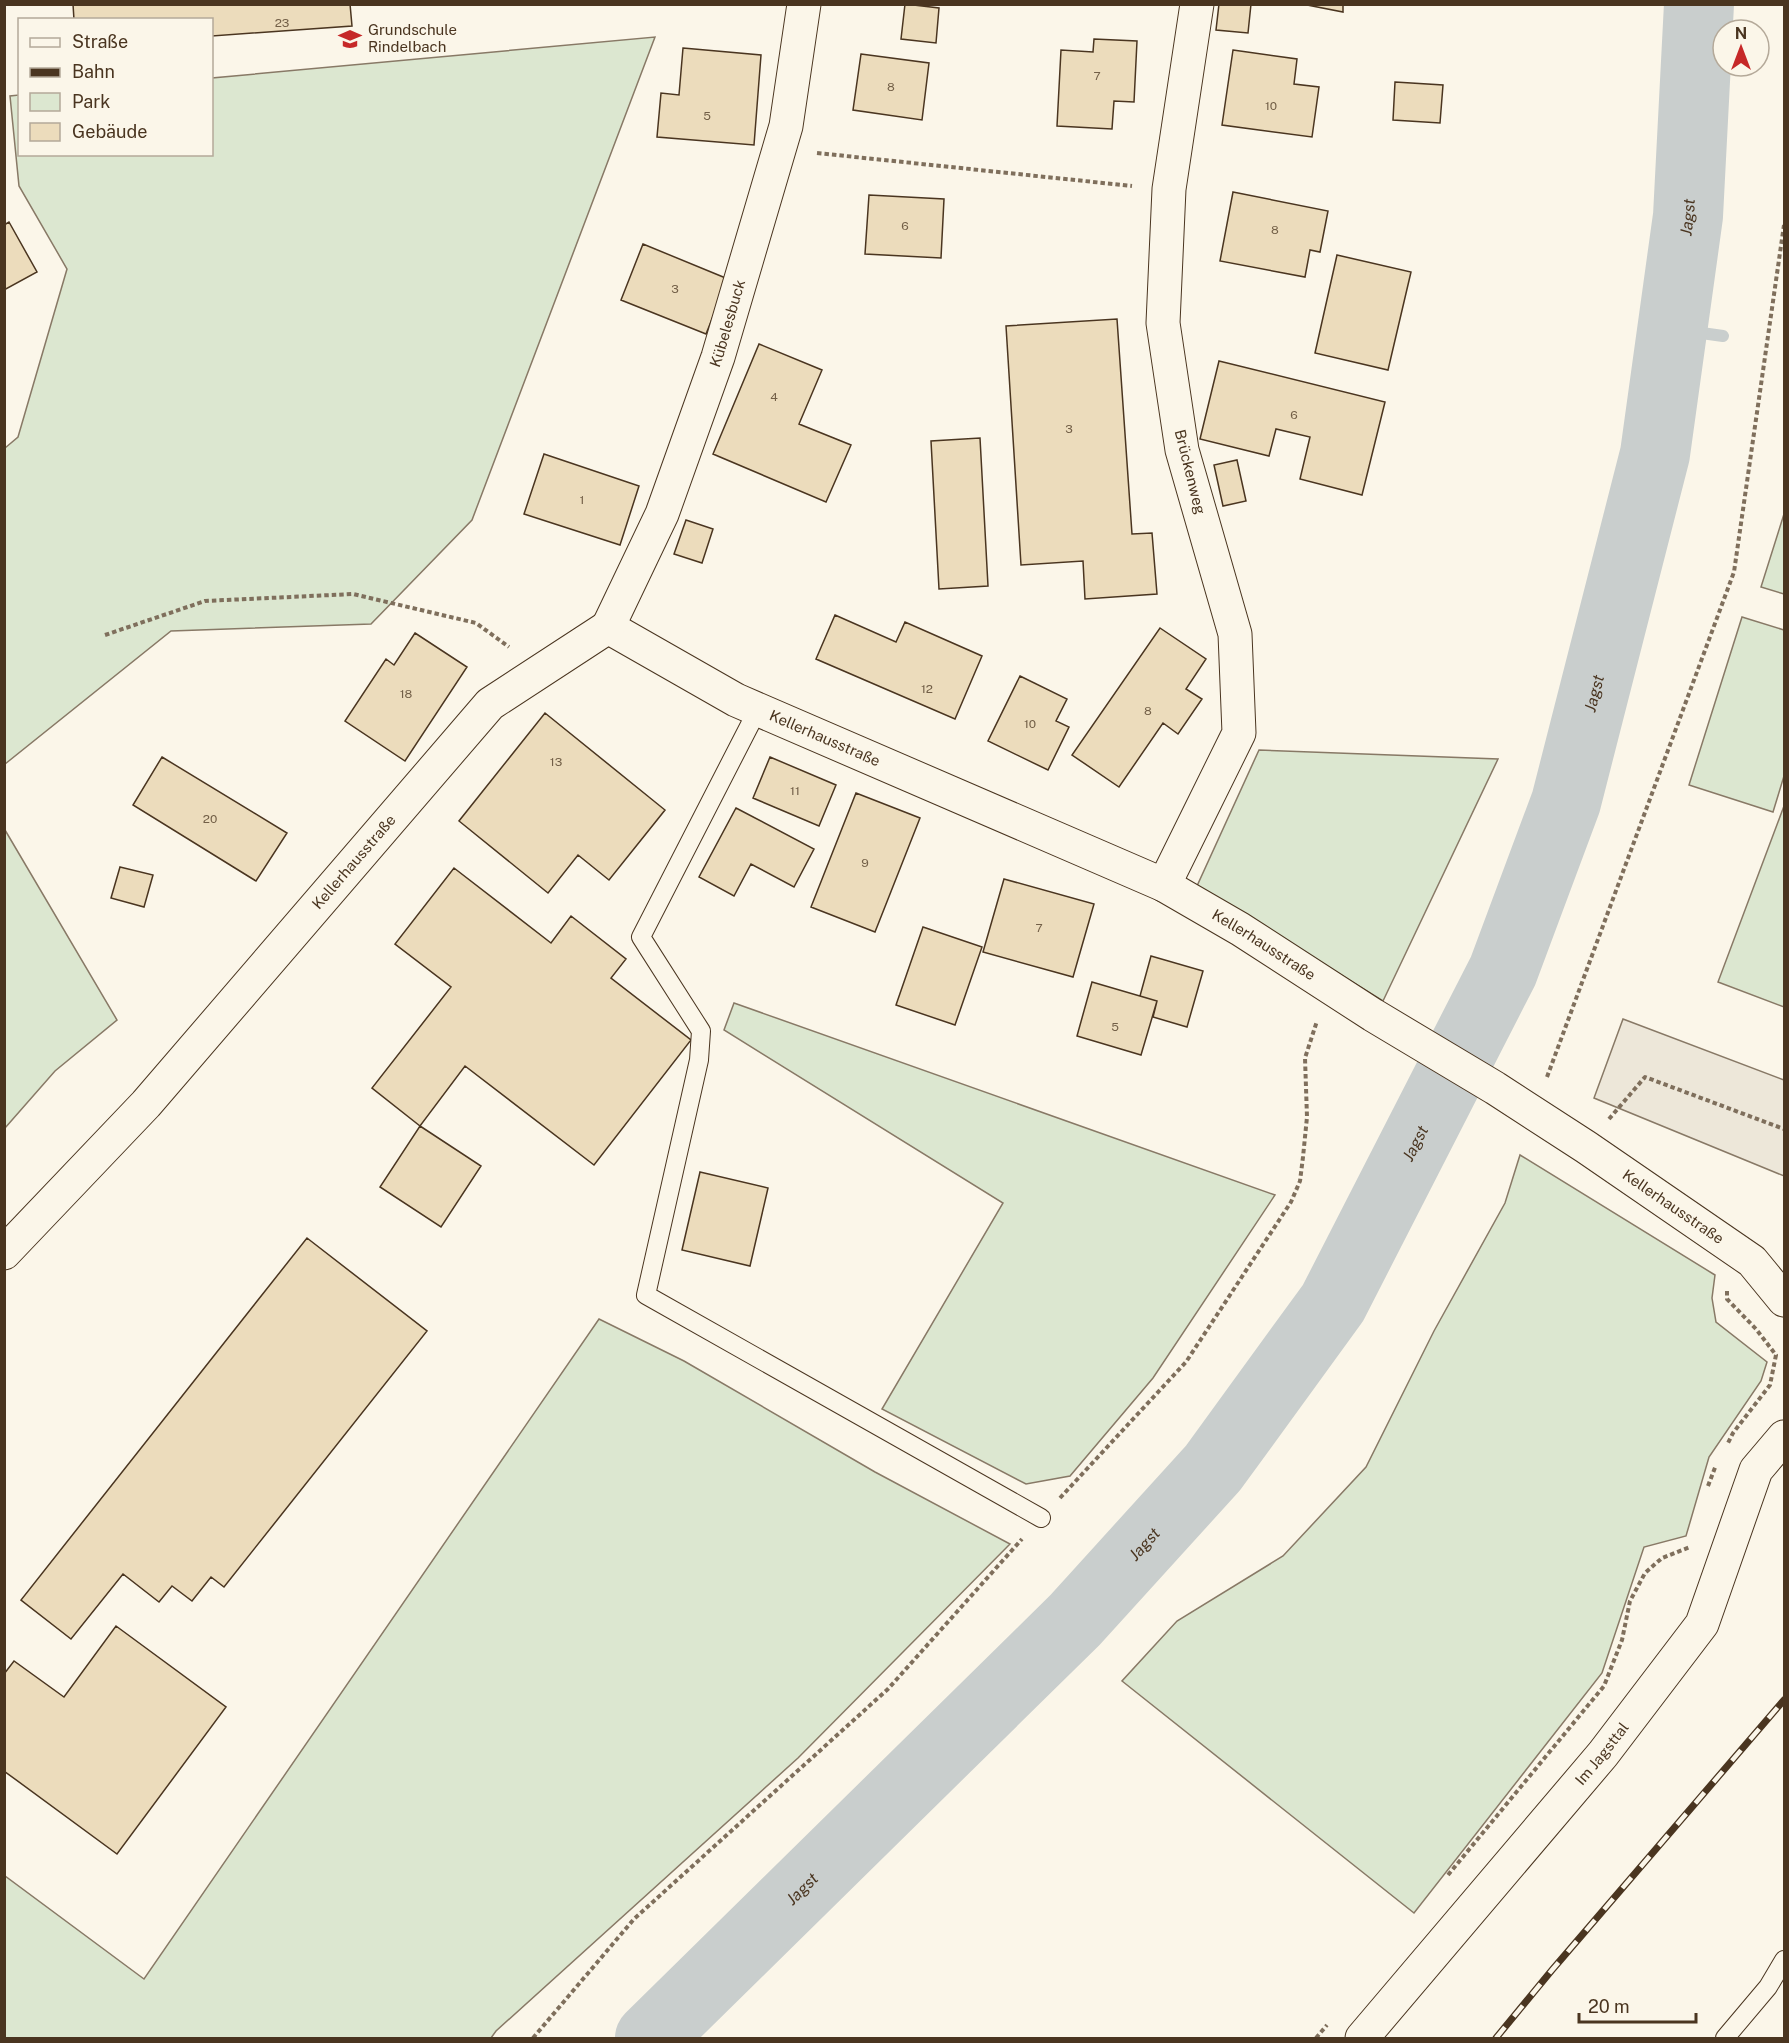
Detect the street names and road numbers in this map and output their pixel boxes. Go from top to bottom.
street label: Kübelesbuck [706,277,748,369]
street label: Brückenweg [1172,428,1209,516]
street label: Kellerhausstraße [767,706,883,769]
street label: Kellerhausstraße [309,811,399,912]
street label: Kellerhausstraße [1209,906,1319,984]
street label: Kellerhausstraße [1619,1166,1727,1247]
street label: Im Jagsttal [1571,1719,1632,1788]

